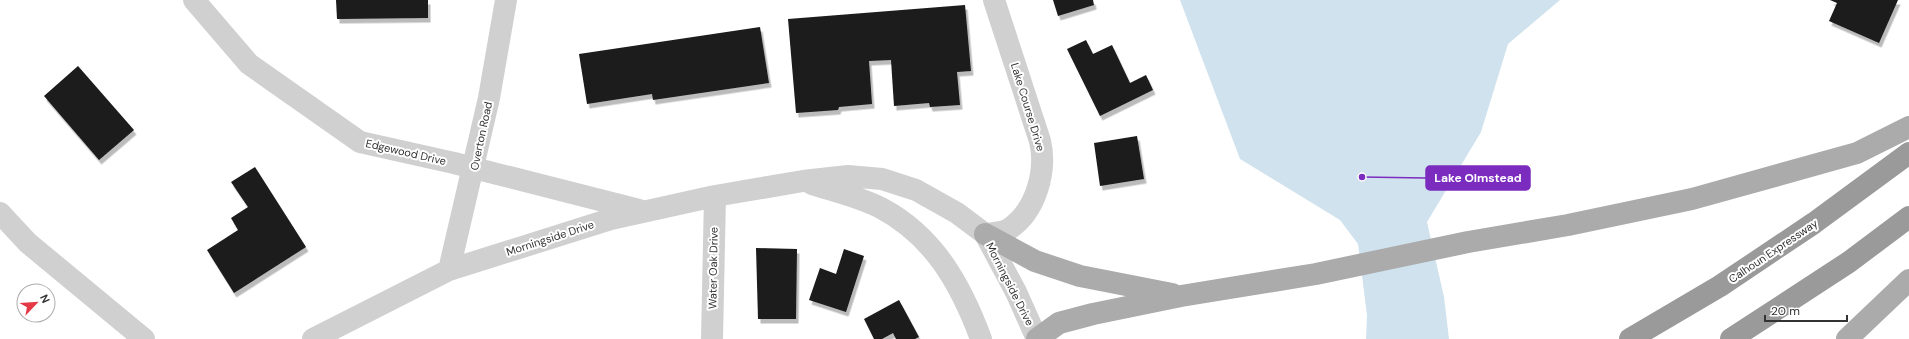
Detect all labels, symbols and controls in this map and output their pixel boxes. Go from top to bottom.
street label: Lake Course Drive [1008,61,1048,153]
street label: Overton Road [467,100,495,172]
street label: Edgewood Drive [364,136,448,168]
callout: Lake Olmstead [1426,166,1530,190]
text: Lake Olmstead [1434,170,1522,186]
street label: Calhoun Expressway [1726,216,1820,286]
street label: Morningside Drive [504,217,596,259]
street label: Water Oak Drive [705,227,721,309]
street label: Morningside Drive [983,240,1037,328]
north arrow [16,283,56,323]
text: N [37,292,53,305]
scale bar [1765,297,1847,323]
text: 20 m [1771,303,1800,319]

